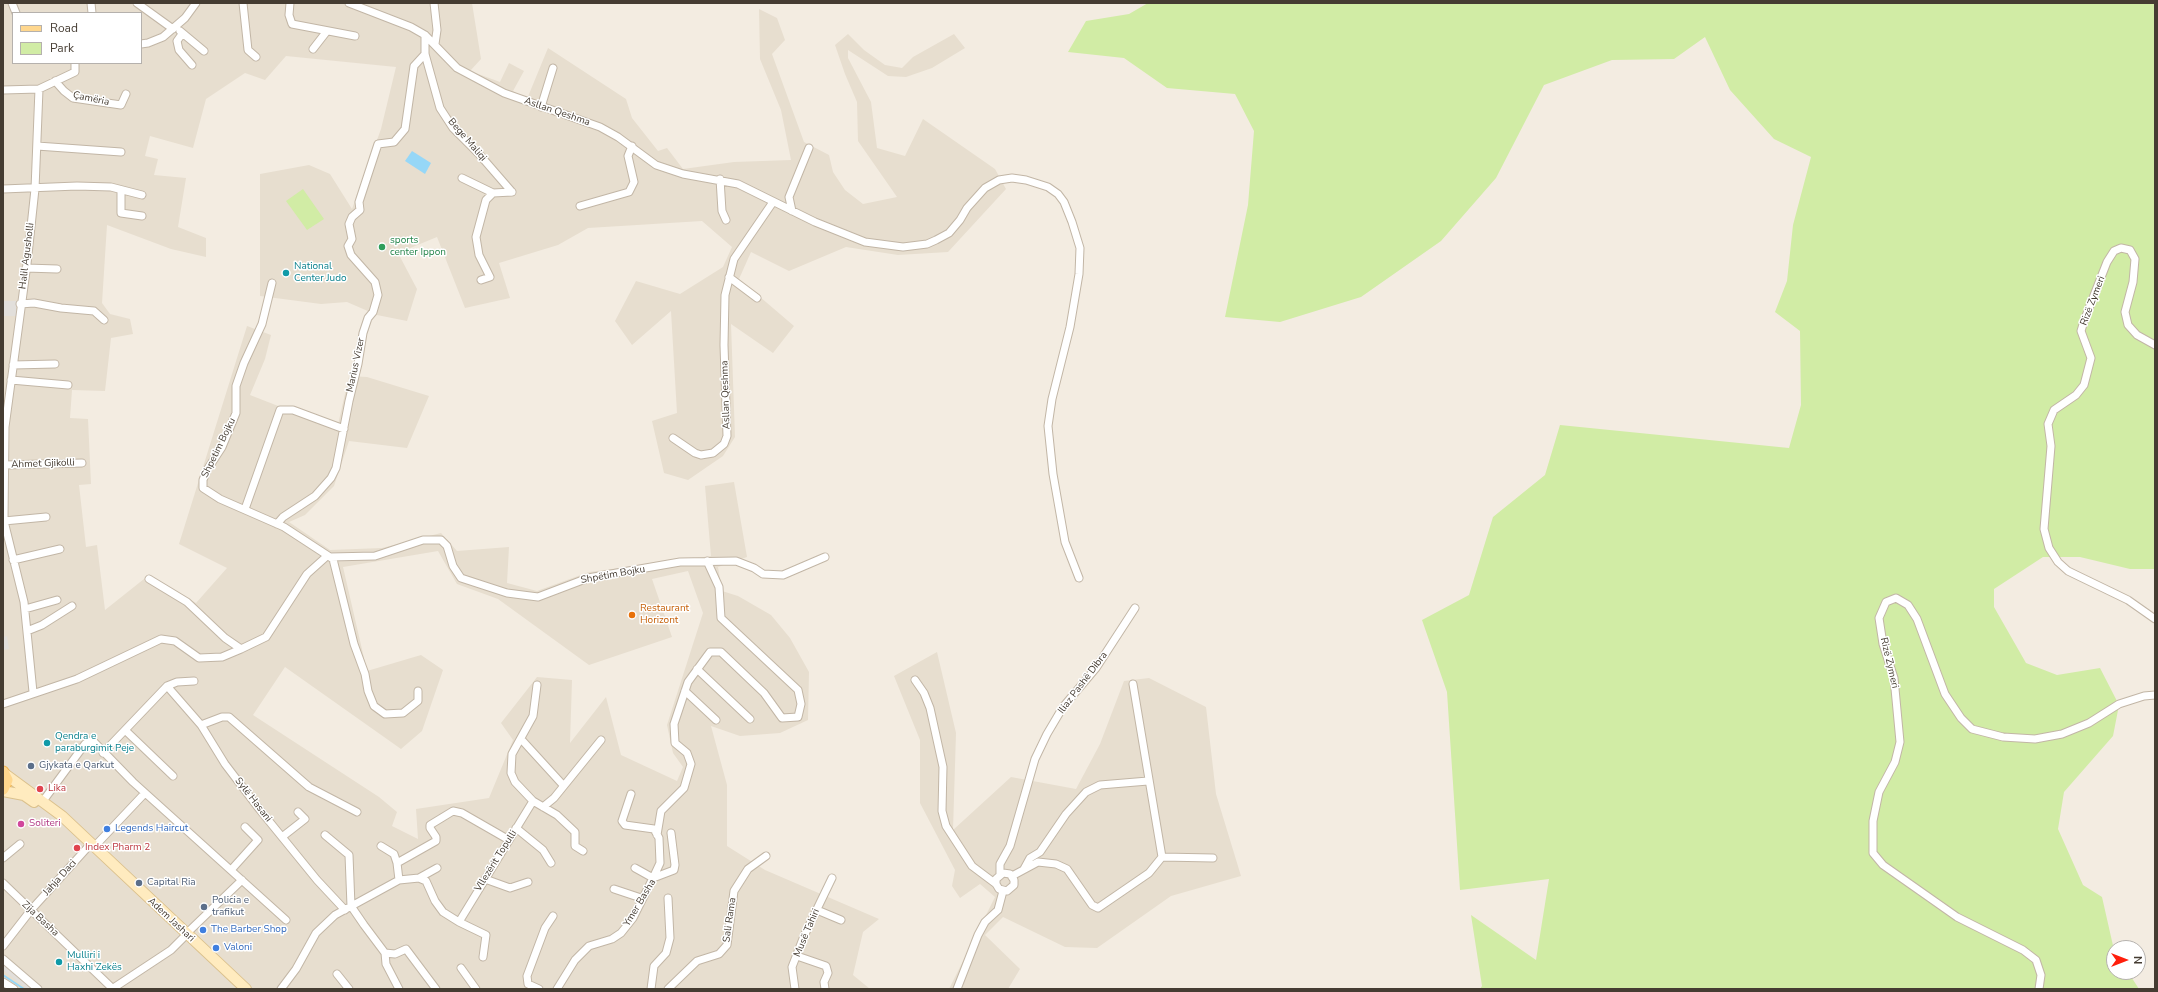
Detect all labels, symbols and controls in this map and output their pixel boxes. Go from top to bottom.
legend [12,12,142,64]
text: Road [50,20,78,36]
text: Park [50,40,74,56]
street label: Çamëria [72,89,110,109]
street label: Asllan Qeshma [522,95,592,129]
street label: Bege Maliqi [445,116,489,164]
street label: Halil Agusholli [17,222,37,290]
place label: sports center Ippon [390,235,446,258]
marker: sports center Ippon [377,242,387,252]
place label: National Center Judo [294,261,347,284]
marker: National Center Judo [281,268,291,278]
street label: Rizë Zymeri [2078,275,2108,327]
street label: Marius Vizer [344,337,368,393]
street label: Asllan Qeshma [719,360,733,430]
street label: Shpetim Bojku [199,416,239,480]
street label: Ahmet Gjikolli [11,457,75,471]
street label: Shpëtim Bojku [580,563,646,587]
place label: Restaurant Horizont [640,603,689,626]
marker: Restaurant Horizont [627,610,637,620]
street label: Rizë Zymeri [1877,636,1901,690]
street label: Iliaz Pashë Dibra [1056,650,1110,716]
place label: Qendra e paraburgimit Peje [55,731,134,754]
marker: Qendra e paraburgimit Peje [42,738,52,748]
place label: Gjykata e Qarkut [39,760,114,772]
marker: Gjykata e Qarkut [26,761,36,771]
street label: Sylë Hasani [232,775,274,825]
place label: Lika [48,783,66,795]
marker: Lika [35,784,45,794]
place label: Soliteri [29,818,61,830]
marker: Soliteri [16,819,26,829]
place label: Legends Haircut [115,823,188,835]
marker: Legends Haircut [102,824,112,834]
street label: Vllezërit Topulli [472,828,520,894]
place label: Index Pharm 2 [85,842,150,854]
marker: Index Pharm 2 [72,843,82,853]
street label: Jahja Daci [41,858,79,898]
place label: Capital Ria [147,877,196,889]
street label: Ymer Basha [621,877,659,929]
marker: Capital Ria [134,878,144,888]
street label: Adem Jashari [145,895,197,945]
place label: Policia e trafikut [212,895,249,918]
street label: Sali Rama [721,897,739,943]
street label: Zija Basha [19,899,61,939]
marker: Policia e trafikut [199,902,209,912]
street label: Musë Tahiri [791,907,823,959]
place label: The Barber Shop [211,924,287,936]
marker: The Barber Shop [198,925,208,935]
north arrow [2106,940,2146,980]
place label: Valoni [224,942,252,954]
marker: Valoni [211,943,221,953]
place label: Mulliri i Haxhi Zekës [67,950,122,974]
text: N [2130,956,2145,964]
marker: Mulliri i Haxhi Zekës [54,957,64,967]

